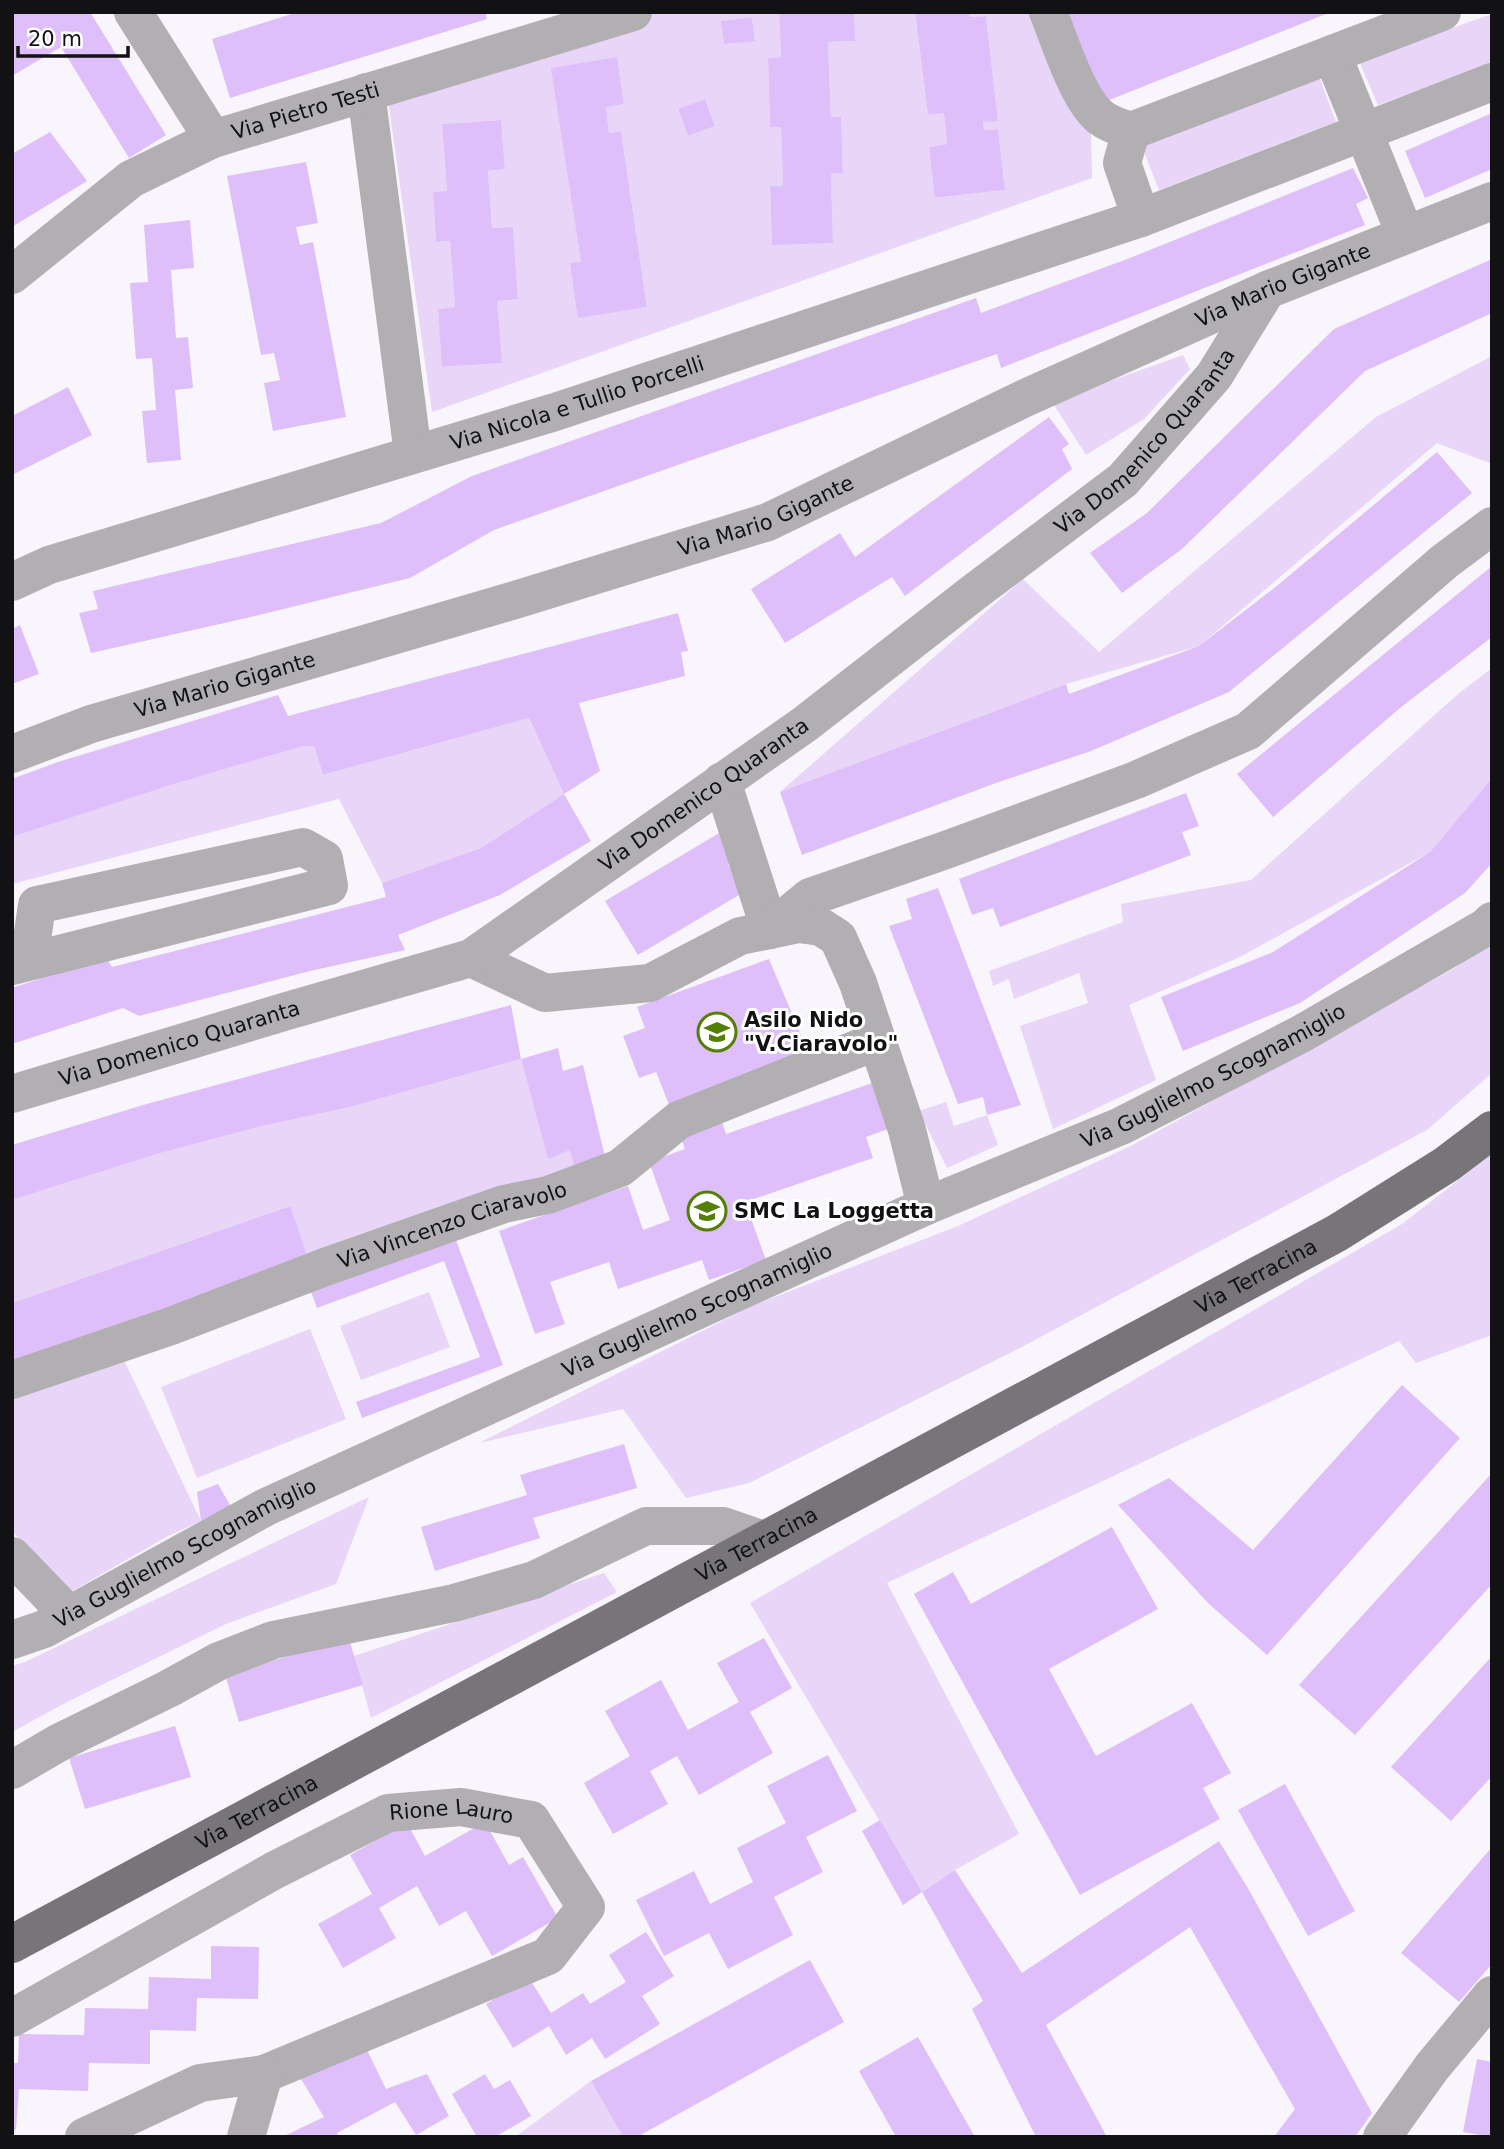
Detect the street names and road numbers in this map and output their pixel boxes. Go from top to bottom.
street label: Via Pietro Testi [229,77,383,145]
street label: Via Mario Gigante [1192,238,1374,332]
street label: Via Domenico Quaranta [1050,344,1240,539]
street label: Via Nicola e Tullio Porcelli [447,351,707,455]
street label: Via Mario Gigante [675,471,857,561]
street label: Via Mario Gigante [132,647,318,723]
street label: Via Domenico Quaranta [594,713,813,877]
street label: Via Domenico Quaranta [56,996,303,1091]
street label: Via Guglielmo Scognamiglio [1077,999,1350,1153]
street label: Via Vincenzo Ciaravolo [335,1177,570,1274]
street label: Via Terracina [1191,1234,1321,1319]
street label: Via Guglielmo Scognamiglio [558,1238,836,1382]
street label: Via Guglielmo Scognamiglio [50,1474,320,1633]
street label: Via Terracina [691,1502,822,1587]
street label: Via Terracina [192,1770,322,1855]
street label: Rione Lauro [388,1795,515,1828]

